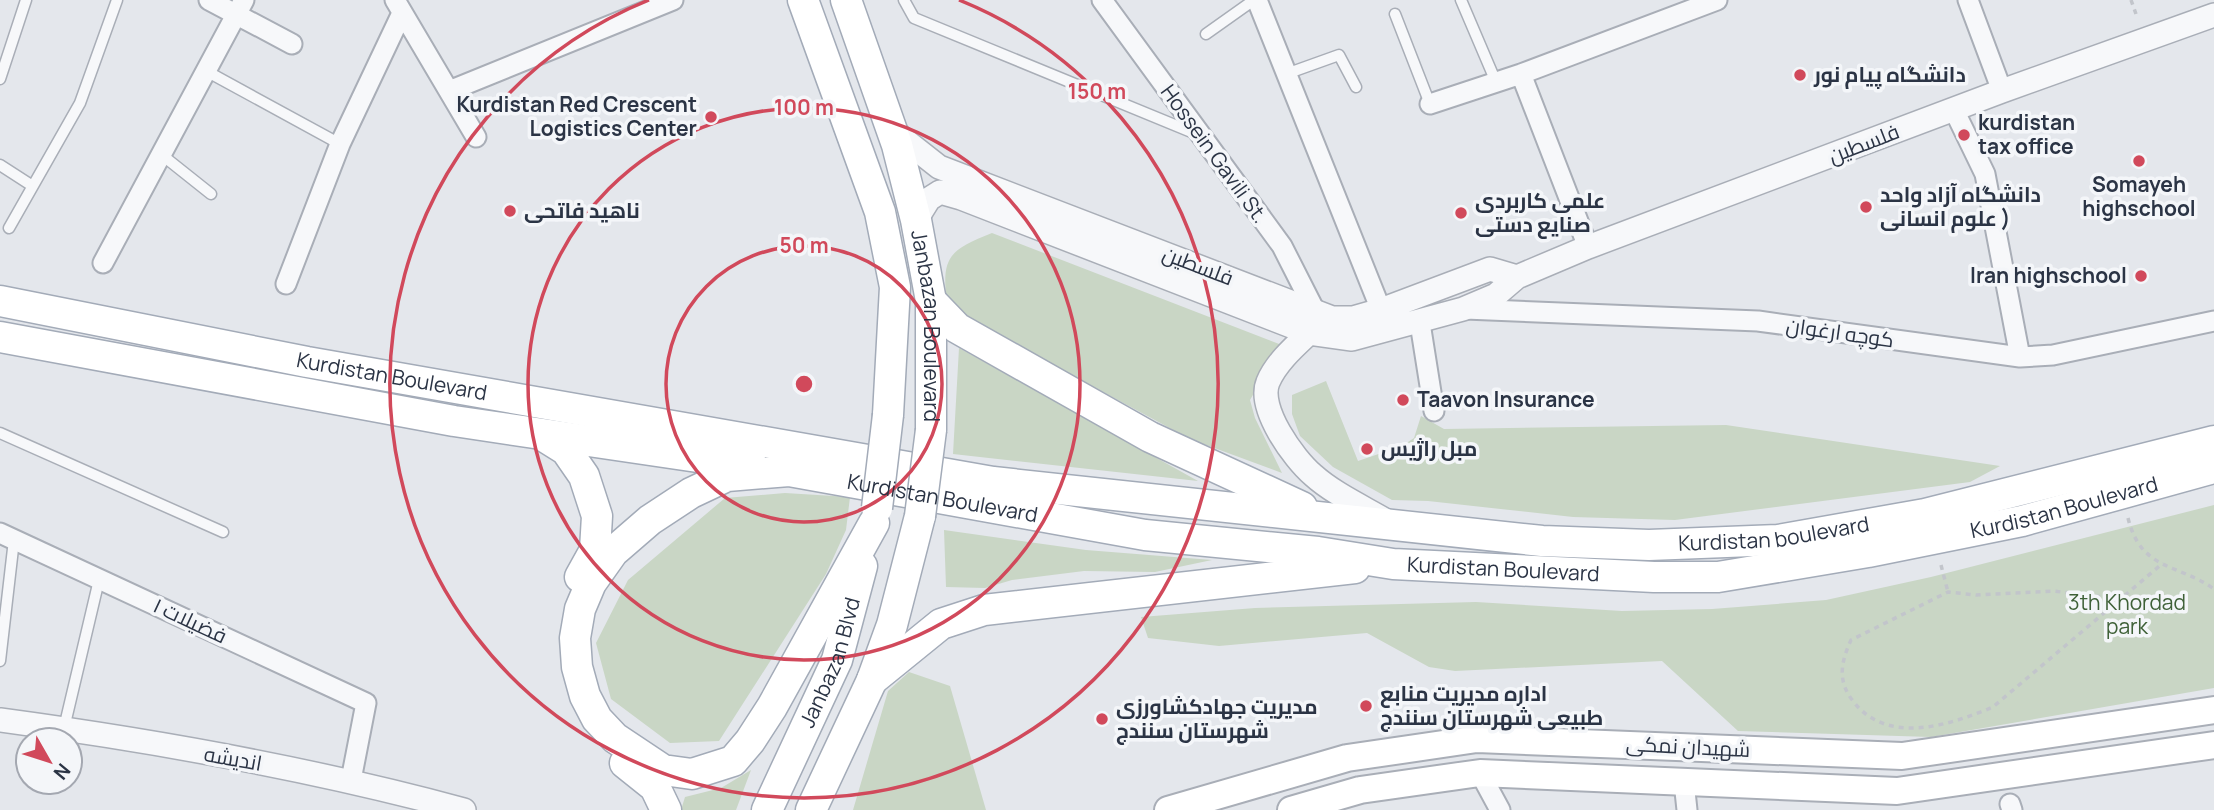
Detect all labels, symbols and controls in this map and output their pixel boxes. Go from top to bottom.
place label: دانشگاه پیام نور [1813,60,1966,90]
marker: دانشگاه پیام نور [1792,67,1808,83]
text: 150 m [1068,77,1126,105]
street label: Hossein Gavili St. [1155,78,1275,228]
place label: Kurdistan Red Crescent Logistics Center [456,90,697,142]
text: 100 m [774,93,834,121]
place label: kurdistan tax office [1978,108,2075,160]
marker: Kurdistan Red Crescent Logistics Center [703,109,719,125]
street label: فلسطین [1824,117,1903,169]
marker: kurdistan tax office [1956,127,1972,143]
marker: Somayeh highschool [2131,153,2147,169]
place label: Somayeh highschool [2082,170,2196,222]
place label: دانشگاه آزاد واحد علوم انسانی ) [1880,180,2041,233]
place label: علمی کاربردی صنایع دستی [1475,186,1605,239]
place label: ناهید فاتحی [524,196,640,224]
marker: دانشگاه آزاد واحد علوم انسانی ) [1858,199,1874,215]
marker: ناهید فاتحی [502,203,518,219]
marker: علمی کاربردی صنایع دستی [1453,205,1469,221]
street label: Janbazan Boulevard [905,228,946,422]
text: 50 m [779,231,829,259]
street label: فلسطین [1159,239,1238,291]
place label: Iran highschool [1970,261,2127,289]
marker: Iran highschool [2133,268,2149,284]
street label: کوچه ارغوان [1784,311,1896,354]
street label: Kurdistan Boulevard [294,345,489,406]
centre of rings [792,372,816,396]
place label: Taavon Insurance [1417,385,1595,413]
marker: Taavon Insurance [1395,392,1411,408]
place label: مبل راژیس [1381,434,1477,462]
marker: مبل راژیس [1359,441,1375,457]
street label: Kurdistan Boulevard [845,467,1040,528]
street label: Kurdistan Boulevard [1968,469,2161,544]
street label: Kurdistan boulevard [1678,509,1871,557]
street label: Kurdistan Boulevard [1406,550,1600,587]
park label: 3th Khordad park [2068,588,2186,640]
street label: فضیلات ۱ [149,591,232,649]
street label: Janbazan Blvd [792,594,866,732]
place label: اداره مدیریت منابع طبیعی شهرستان سنندج [1380,679,1603,732]
place label: مدیریت جهادکشاورزی شهرستان سنندج [1116,692,1318,745]
marker: اداره مدیریت منابع طبیعی شهرستان سنندج [1358,698,1374,714]
marker: مدیریت جهادکشاورزی شهرستان سنندج [1094,711,1110,727]
north arrow [14,726,84,796]
street label: شهیدان نمکی [1625,729,1751,763]
street label: اندیشه [202,739,264,777]
text: N [48,758,77,785]

